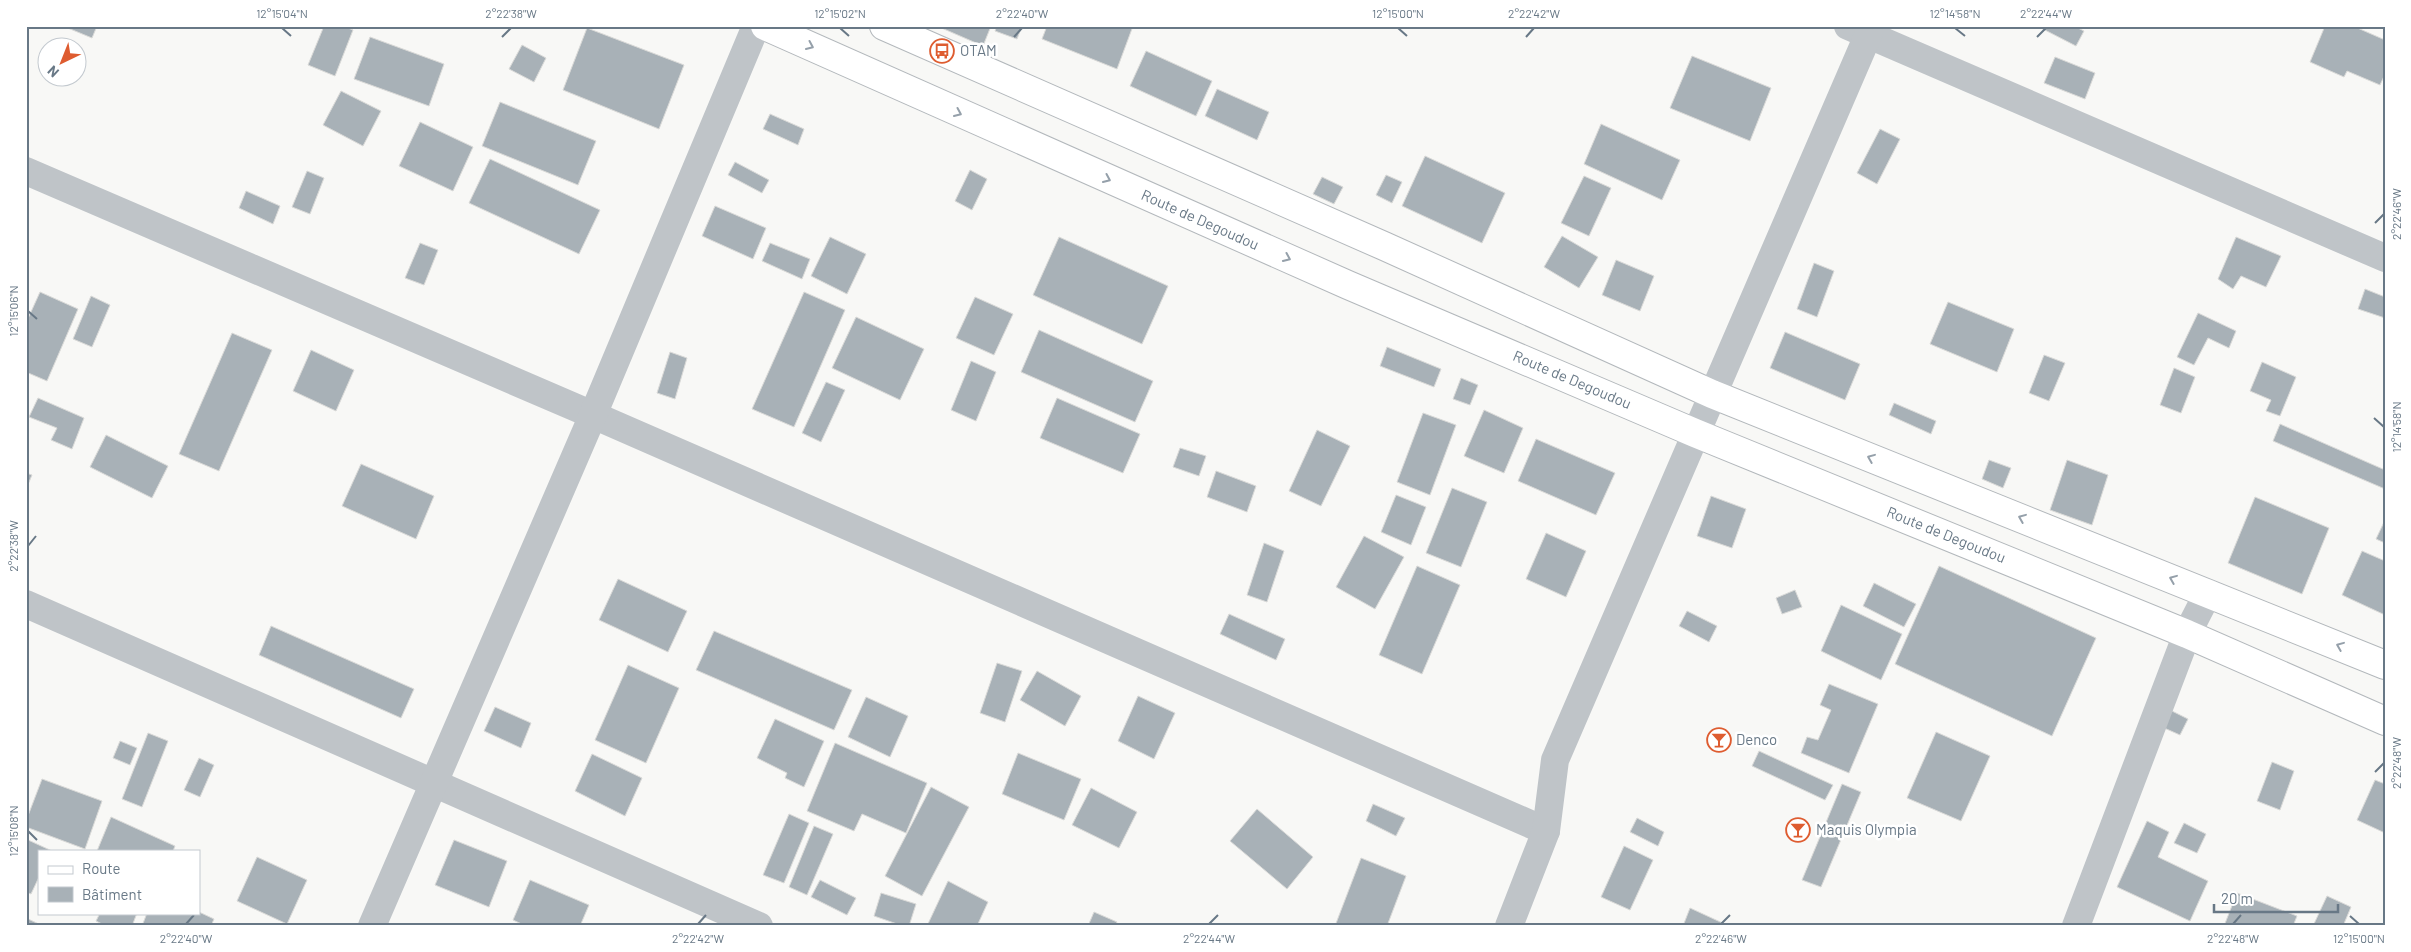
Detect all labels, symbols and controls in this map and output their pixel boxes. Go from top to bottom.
text: 12°15'04"N [256,6,308,20]
text: 2°22'38"W [485,6,537,20]
text: 12°15'02"N [814,6,866,20]
text: 2°22'40"W [996,6,1049,20]
text: 12°15'00"N [1372,6,1424,20]
text: 2°22'42"W [1508,6,1560,20]
text: 12°14'58"N [1929,6,1981,20]
text: 2°22'44"W [2020,6,2072,20]
north arrow [38,38,88,88]
bus stop icon: OTAM [929,38,955,64]
one-way arrow [805,40,814,51]
place label: OTAM [960,41,997,59]
text: N [44,62,62,81]
one-way arrow [953,106,962,117]
one-way arrow [1102,172,1111,183]
street label: Route de Degoudou [1139,185,1262,253]
text: 2°22'46"W [2389,188,2403,240]
one-way arrow [1282,252,1291,263]
text: 12°15'06"N [6,285,20,337]
street label: Route de Degoudou [1511,346,1634,412]
text: 12°14'58"N [2389,401,2403,453]
one-way arrow [1867,453,1876,464]
street label: Route de Degoudou [1884,502,2008,566]
one-way arrow [2018,514,2027,524]
text: 2°22'38"W [6,520,20,572]
one-way arrow [2169,575,2178,585]
one-way arrow [2336,642,2344,652]
bar icon: Denco [1706,727,1732,753]
place label: Denco [1736,730,1777,748]
text: 2°22'48"W [2389,737,2403,789]
text: 12°15'08"N [6,805,20,857]
bar icon: Maquis Olympia [1785,817,1811,843]
place label: Maquis Olympia [1816,820,1917,838]
legend [38,850,200,914]
text: Route [82,859,121,877]
scale bar [2214,882,2337,914]
text: Bâtiment [82,885,142,903]
text: 20 m [2221,889,2253,907]
text: 2°22'40"W [160,931,213,945]
text: 2°22'42"W [672,931,724,945]
text: 2°22'44"W [1183,931,1235,945]
text: 2°22'46"W [1695,931,1747,945]
text: 2°22'48"W [2207,931,2259,945]
text: 12°15'00"N [2333,931,2385,945]

